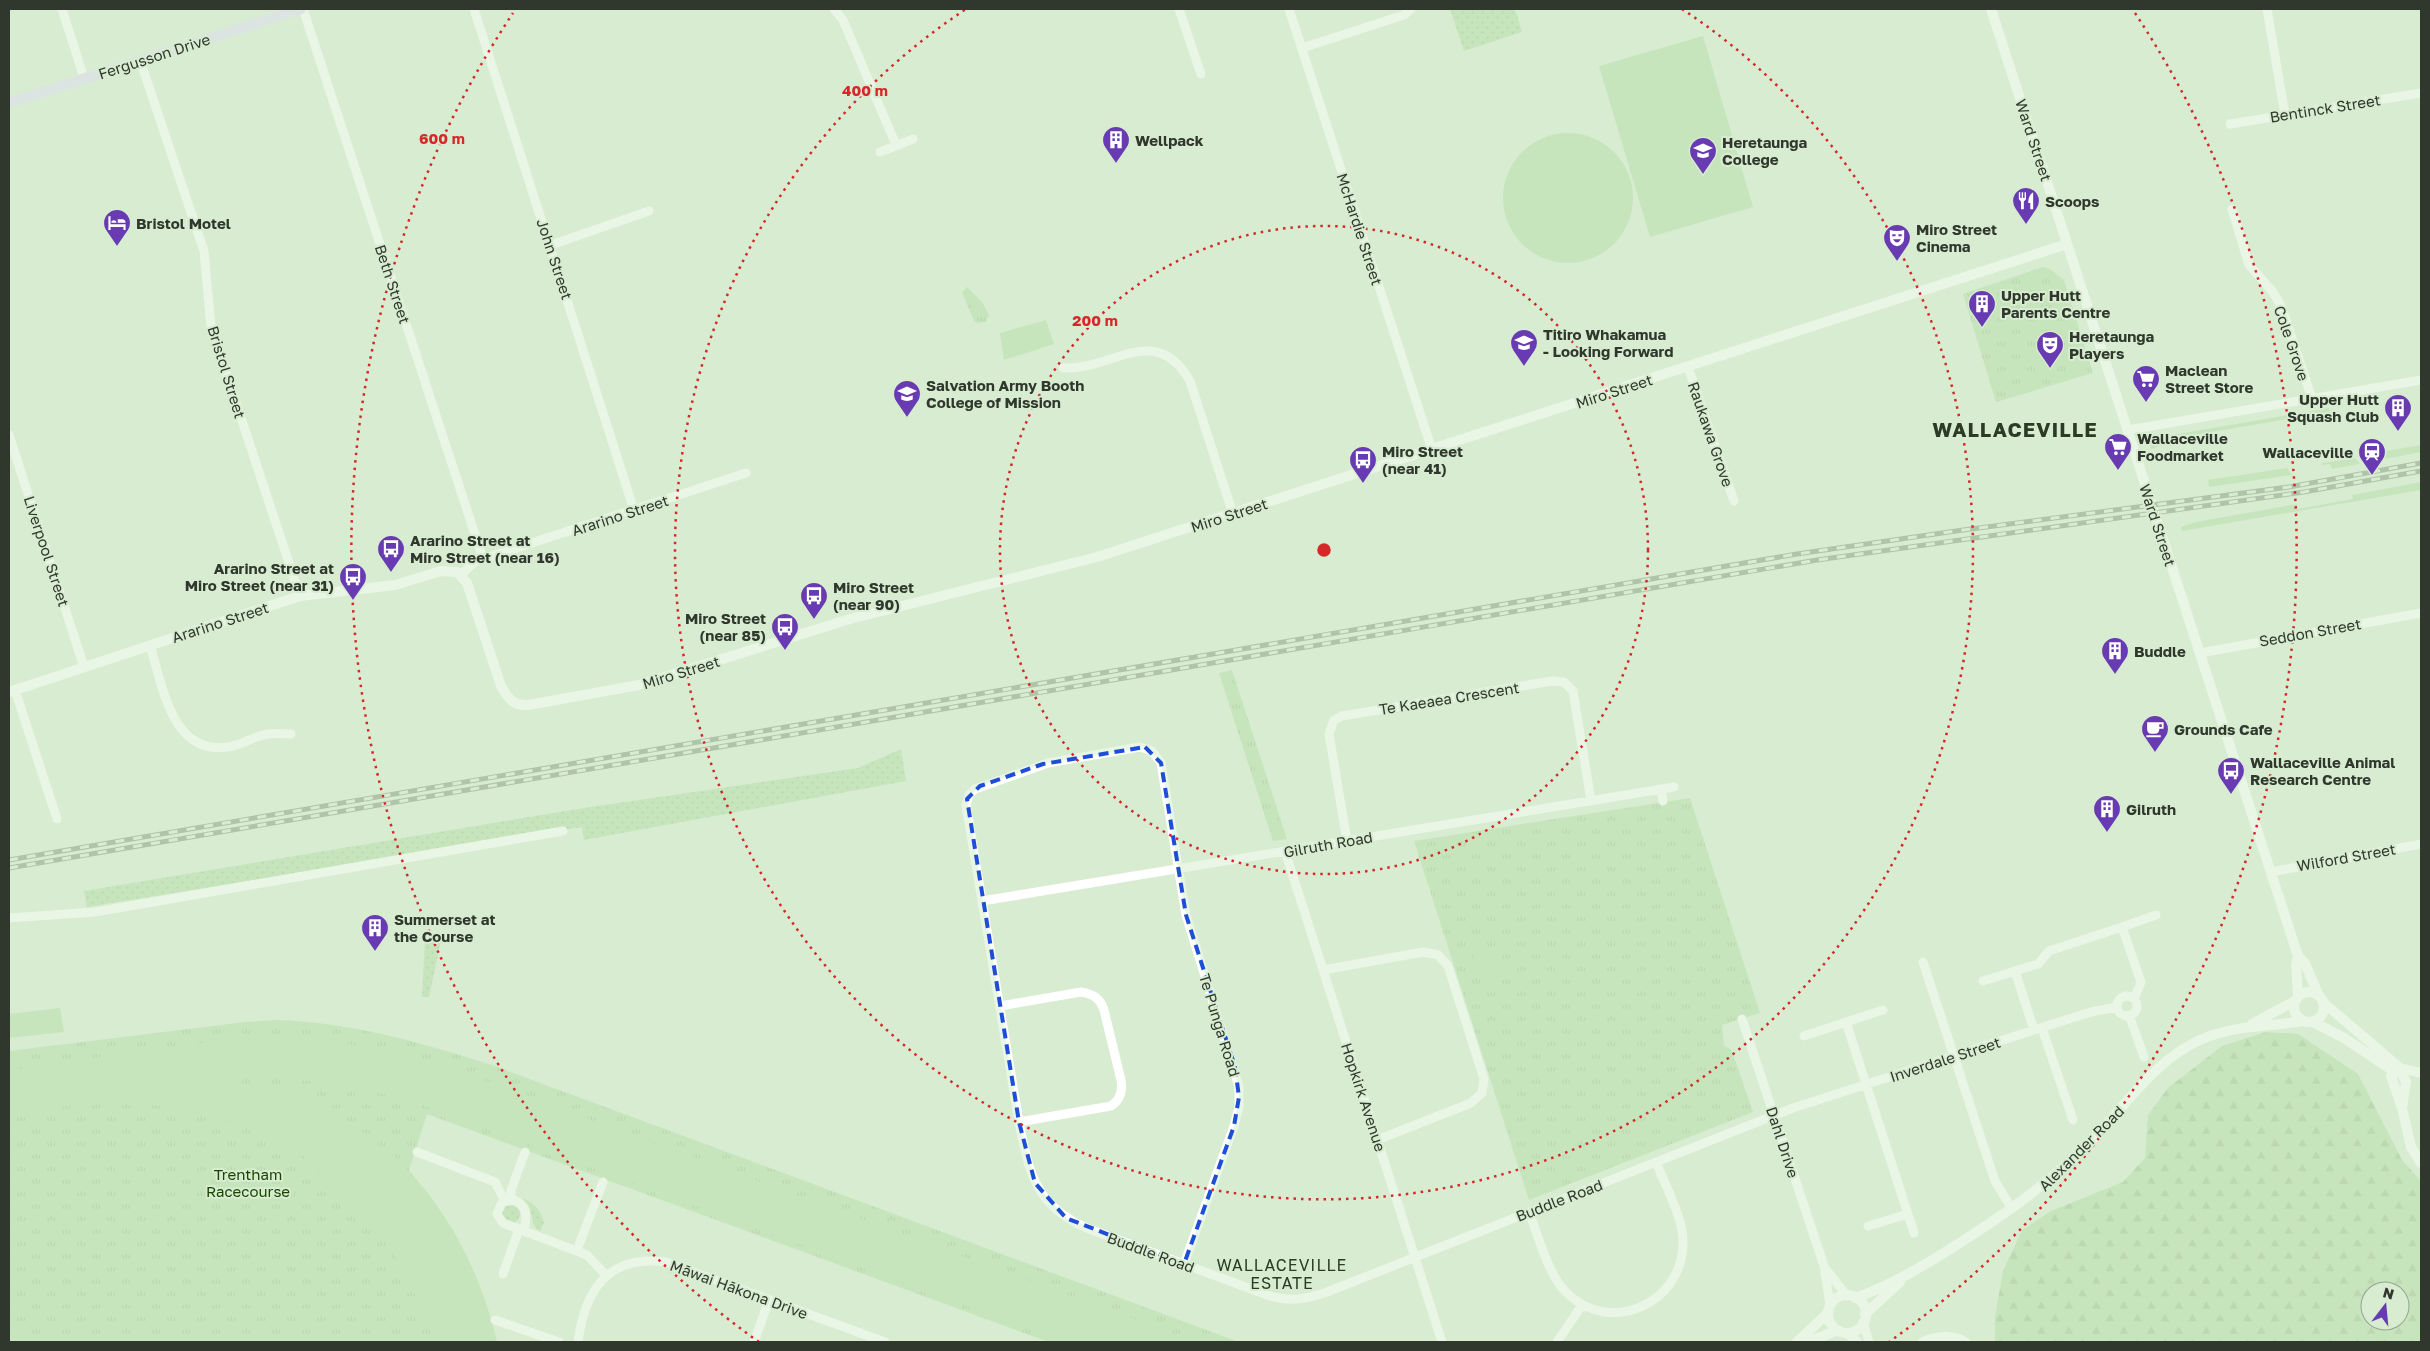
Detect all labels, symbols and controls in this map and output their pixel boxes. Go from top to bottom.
street label: Fergusson Drive [96,29,212,83]
text: 400 m [842,81,888,99]
street label: Bentinck Street [2268,90,2382,126]
street label: Ward Street [2012,97,2056,183]
building icon: Wellpack [1101,125,1131,164]
text: 600 m [419,129,465,147]
place label: Wellpack [1135,131,1204,149]
place label: Heretaunga College [1722,133,1808,168]
school or university icon: Heretaunga College [1688,136,1718,175]
street label: McHardie Street [1333,171,1387,287]
restaurant icon: Scoops [2011,186,2041,225]
place label: Scoops [2045,192,2099,210]
hotel icon: Bristol Motel [102,208,132,247]
place label: Bristol Motel [136,214,231,232]
street label: John Street [533,216,577,302]
place label: Miro Street Cinema [1916,220,1997,255]
theatre icon: Miro Street Cinema [1882,223,1912,262]
street label: Beth Street [372,242,414,326]
place label: Upper Hutt Parents Centre [2001,286,2110,321]
building icon: Upper Hutt Parents Centre [1967,289,1997,328]
street label: Cole Grove [2271,303,2313,383]
text: 200 m [1072,311,1118,329]
street label: Bristol Street [204,324,250,420]
place label: Titiro Whakamua - Looking Forward [1543,325,1673,360]
place label: Heretaunga Players [2069,327,2155,362]
school or university icon: Titiro Whakamua - Looking Forward [1509,328,1539,367]
theatre icon: Heretaunga Players [2035,330,2065,369]
place label: Maclean Street Store [2165,361,2253,396]
supermarket icon: Maclean Street Store [2131,364,2161,403]
street label: Miro Street [1573,370,1655,412]
place label: Salvation Army Booth College of Mission [926,376,1084,411]
school or university icon: Salvation Army Booth College of Mission [892,379,922,418]
street label: Raukawa Grove [1685,379,1738,489]
place label: Upper Hutt Squash Club [2287,390,2379,425]
building icon: Upper Hutt Squash Club [2383,393,2413,432]
district label: WALLACEVILLE [1932,417,2098,441]
place label: Wallaceville Foodmarket [2137,429,2228,464]
supermarket icon: Wallaceville Foodmarket [2103,432,2133,471]
station icon: Wallaceville [2357,437,2387,476]
place label: Miro Street (near 41) [1382,442,1463,477]
place label: Wallaceville [2262,443,2353,461]
bus stop icon: Miro Street (near 41) [1348,445,1378,484]
street label: Ward Street [2136,482,2180,568]
street label: Ararino Street [569,491,671,539]
street label: Liverpool Street [21,493,73,609]
street label: Miro Street [1188,494,1270,536]
place label: Ararino Street at Miro Street (near 16) [410,531,560,566]
bus stop icon: Ararino Street at Miro Street (near 16) [376,534,406,573]
centre of rings [1315,541,1333,559]
place label: Ararino Street at Miro Street (near 31) [185,559,334,594]
bus stop icon: Ararino Street at Miro Street (near 31) [338,562,368,601]
place label: Miro Street (near 90) [833,578,914,613]
bus stop icon: Miro Street (near 90) [799,581,829,620]
street label: Ararino Street [169,598,271,646]
place label: Miro Street (near 85) [685,609,766,644]
bus stop icon: Miro Street (near 85) [770,612,800,651]
street label: Seddon Street [2258,614,2362,650]
building icon: Buddle [2100,636,2130,675]
place label: Buddle [2134,642,2186,660]
street label: Miro Street [640,652,722,692]
street label: Te Kaeaea Crescent [1378,678,1520,718]
cafe icon: Grounds Cafe [2140,714,2170,753]
place label: Grounds Cafe [2174,720,2273,738]
place label: Wallaceville Animal Research Centre [2250,753,2395,788]
bus stop icon: Wallaceville Animal Research Centre [2216,756,2246,795]
building icon: Gilruth [2092,794,2122,833]
place label: Gilruth [2126,800,2176,818]
street label: Gilruth Road [1282,827,1374,861]
street label: Wilford Street [2295,839,2397,875]
place label: Summerset at the Course [394,910,496,945]
building icon: Summerset at the Course [360,913,390,952]
street label: Te Punga Road [1196,971,1244,1079]
street label: Inverdale Street [1887,1033,2003,1085]
street label: Hopkirk Avenue [1338,1040,1390,1154]
street label: Alexander Road [2035,1102,2127,1194]
street label: Dahl Drive [1763,1104,1803,1180]
park label: Trentham Racecourse [206,1165,290,1200]
street label: Buddle Road [1513,1175,1605,1225]
street label: Buddle Road [1105,1228,1197,1276]
district label: WALLACEVILLE ESTATE [1217,1255,1347,1293]
street label: Māwai Hākona Drive [668,1256,810,1322]
north arrow [2360,1281,2410,1331]
text: N [2381,1283,2396,1303]

